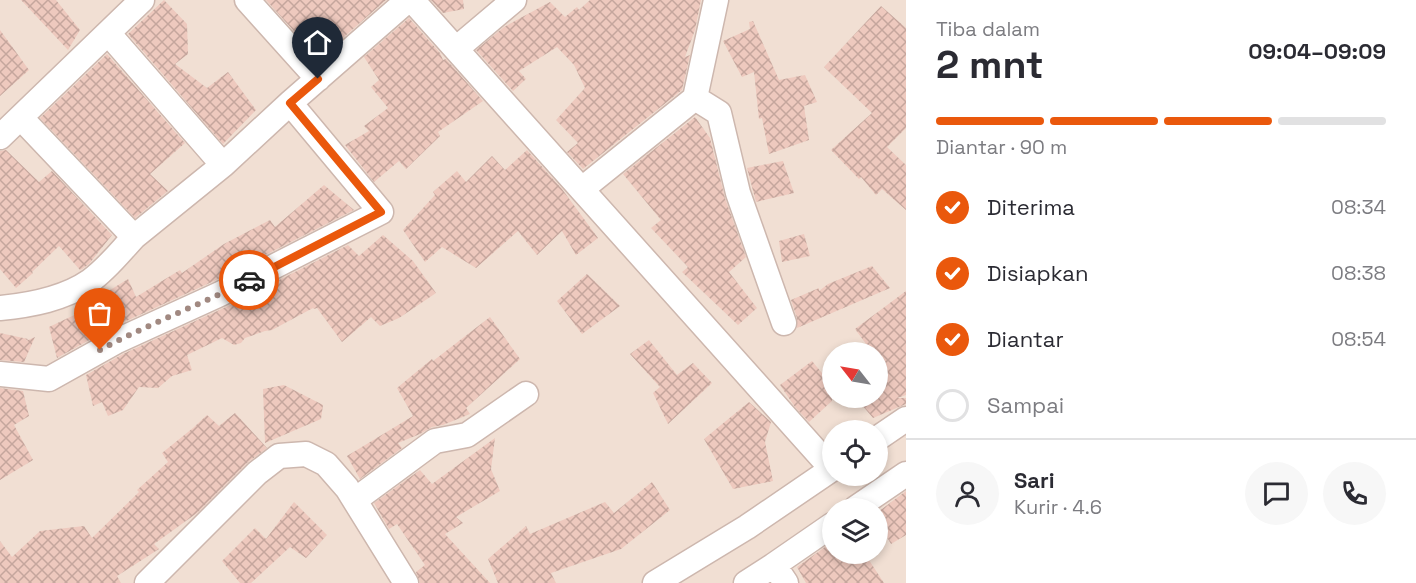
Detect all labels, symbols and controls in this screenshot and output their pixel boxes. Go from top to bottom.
text: Tiba dalam [936,16,1040,42]
pin [292,17,343,79]
icon: home [301,26,334,59]
text: 09:04–09:09 [1248,37,1386,65]
text: 2 mnt [936,40,1044,89]
text: Diantar · 90 m [936,134,1067,160]
icon: check [936,191,969,224]
text: Diterima [987,193,1075,221]
text: 08:34 [1331,194,1386,220]
courier [219,250,279,310]
icon: check [936,257,969,290]
text: Disiapkan [987,259,1089,287]
text: 08:38 [1331,260,1386,286]
icon: car [233,264,266,297]
pin [74,288,125,350]
icon: bag [83,297,116,330]
icon: check [936,323,969,356]
text: Diantar [987,325,1064,353]
text: 08:54 [1331,326,1386,352]
north arrow [822,342,888,408]
map controls [822,342,888,564]
text: Sampai [987,391,1064,419]
button: locate [822,420,888,486]
button: person [936,462,999,525]
button: chat [1245,462,1308,525]
button: phone [1323,462,1386,525]
text: Sari [1014,466,1055,494]
text: Kurir · 4.6 [1014,494,1102,520]
button: layers [822,498,888,564]

